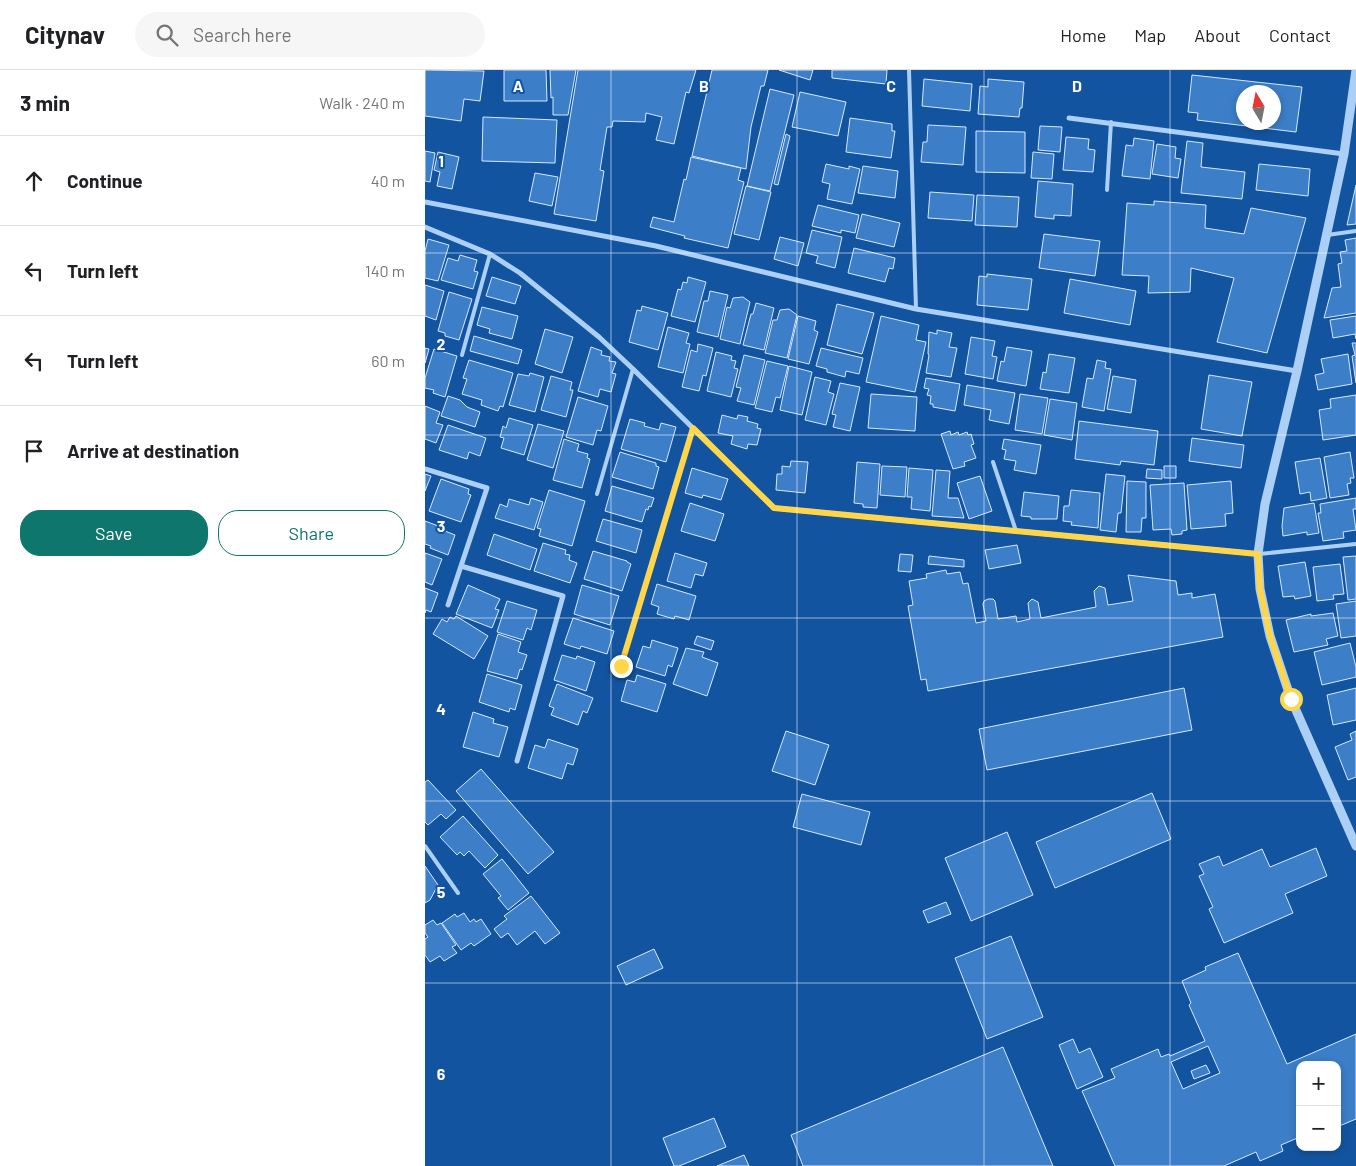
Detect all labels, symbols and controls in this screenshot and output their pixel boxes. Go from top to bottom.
search box [135,12,485,57]
text: Citynav [25,20,105,49]
icon: search [153,21,181,49]
text: Search here [193,23,292,46]
text: Home [1060,24,1106,46]
text: Map [1134,24,1166,46]
text: About [1194,24,1241,46]
text: Contact [1269,24,1331,46]
text: A [513,76,524,95]
text: B [699,76,709,95]
text: C [886,76,896,95]
text: D [1072,76,1082,95]
north arrow [1236,85,1281,130]
text: 3 min [20,90,70,115]
text: Walk · 240 m [319,93,405,112]
text: 1 [438,151,444,170]
icon: ahead [20,167,48,195]
text: Continue [67,169,143,192]
text: 40 m [371,171,405,190]
icon: left [20,257,48,285]
text: Turn left [67,259,138,282]
text: 140 m [365,261,405,280]
text: 2 [437,334,446,353]
icon: left [20,347,48,375]
text: Turn left [67,349,138,372]
text: 60 m [371,351,405,370]
icon: arrive [20,437,48,465]
text: Arrive at destination [67,439,239,462]
button: Save [20,510,208,556]
button: Share [218,510,405,556]
text: 3 [437,516,445,535]
route end [610,655,633,678]
route start [1280,688,1303,711]
text: 4 [436,699,446,718]
text: 5 [437,882,446,901]
map controls [1296,1061,1341,1151]
button: + [1296,1061,1341,1106]
text: 6 [437,1064,446,1083]
button: − [1296,1106,1341,1151]

